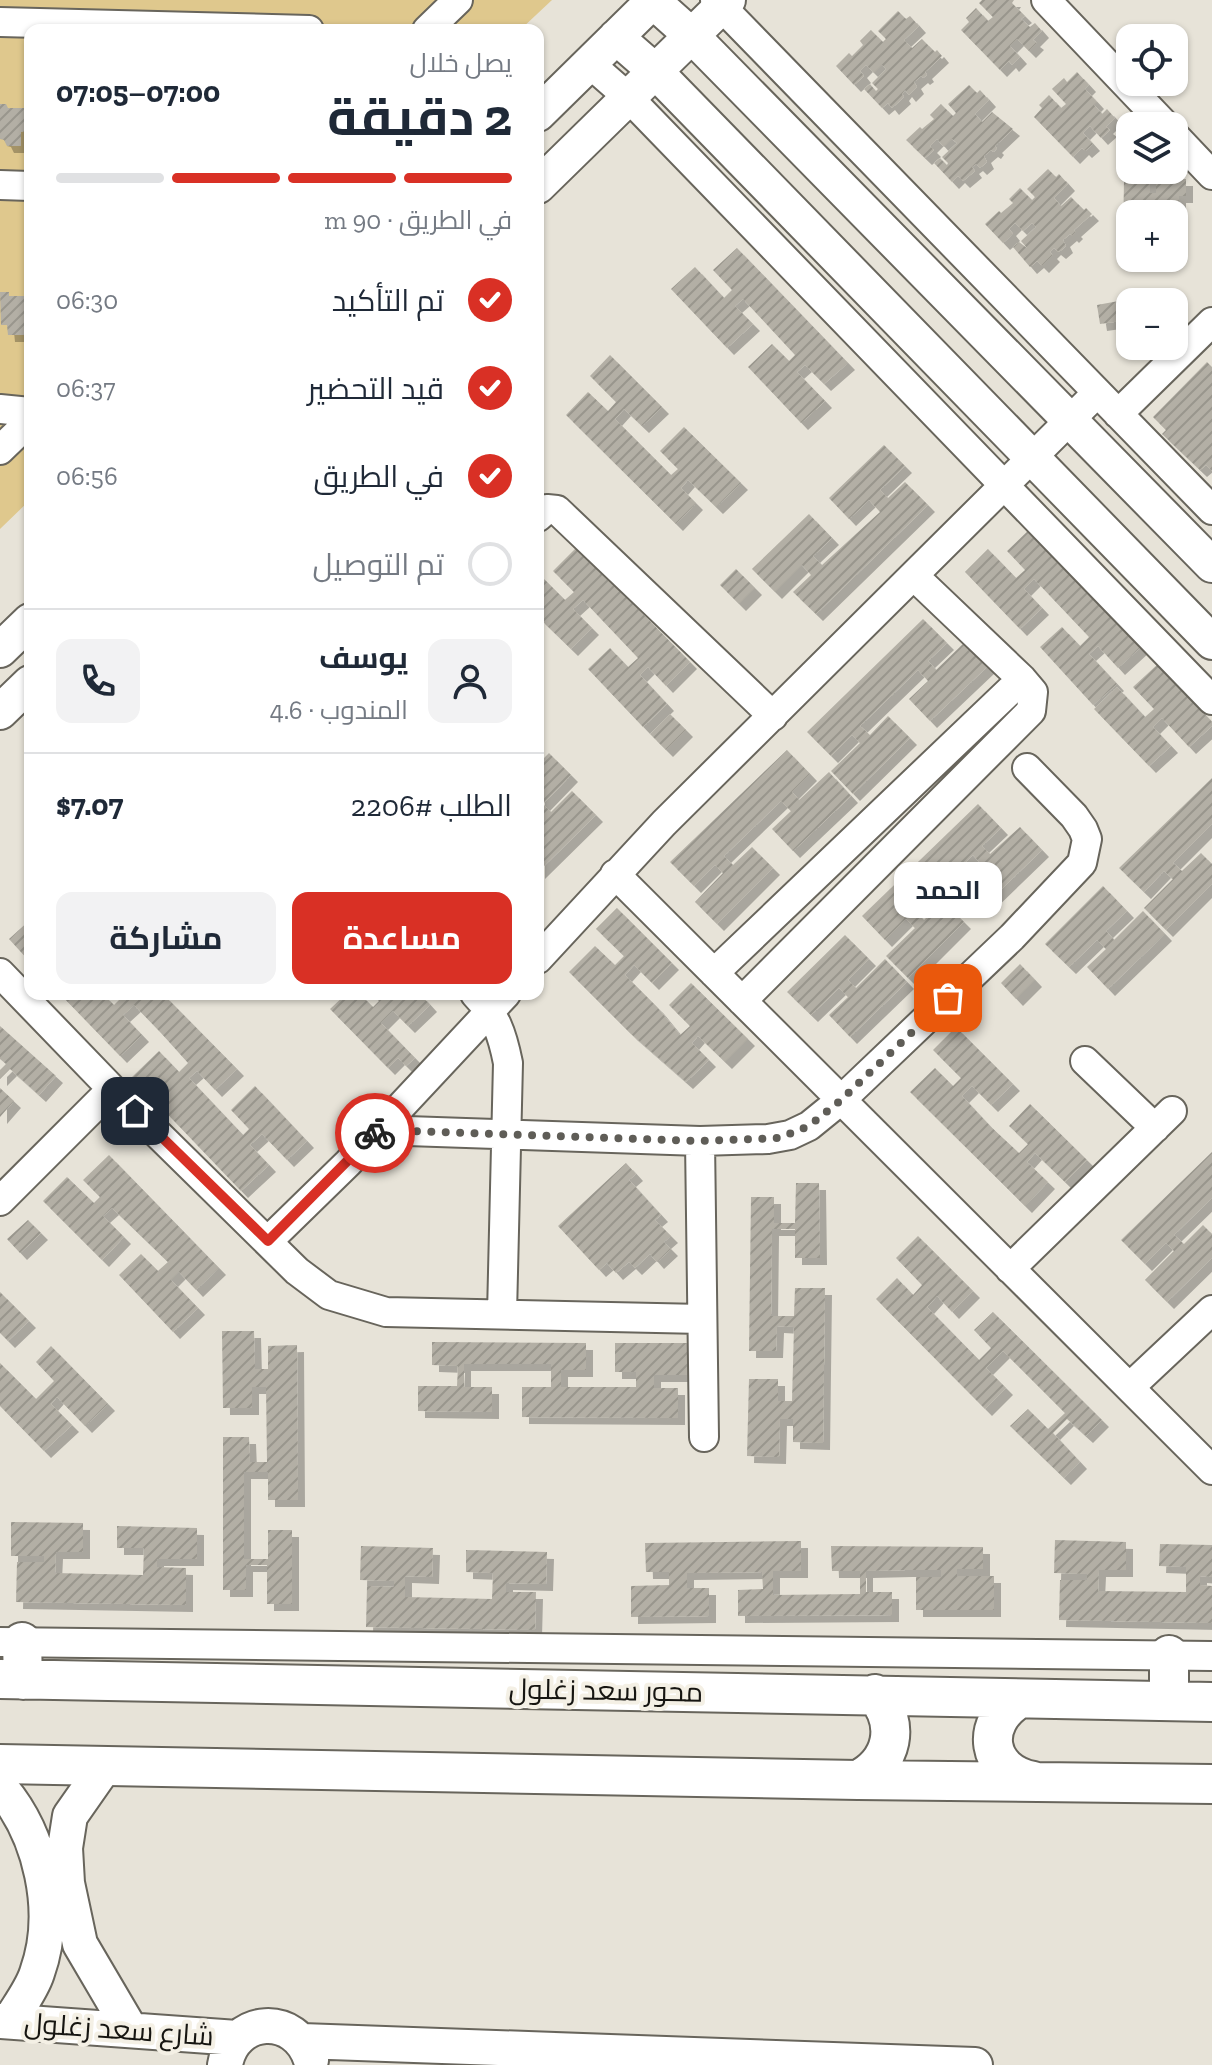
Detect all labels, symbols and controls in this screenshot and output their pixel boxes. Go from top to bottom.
map controls [1116,24,1188,360]
button: locate [1116,24,1188,96]
text: يصل خلال [410,47,512,79]
text: 07:00–07:05 [56,74,220,110]
text: 2 دقيقة [327,86,512,148]
button: layers [1116,112,1188,184]
button: + [1116,200,1188,272]
text: في الطريق · 90 m [324,204,512,236]
icon: check [468,278,512,322]
text: تم التأكيد [332,283,444,319]
text: 06:30 [56,284,118,316]
button: − [1116,288,1188,360]
icon: check [468,366,512,410]
text: قيد التحضير [307,371,444,407]
text: 06:37 [56,372,116,404]
icon: check [468,454,512,498]
text: في الطريق [313,459,444,495]
text: 06:56 [56,460,118,492]
text: تم التوصيل [313,547,444,583]
button: phone [56,639,140,723]
button: person [428,639,512,723]
text: يوسف [319,640,408,676]
text: المندوب · 4.6 [270,694,408,726]
text: $7.07 [56,787,123,823]
text: الطلب #2206 [351,788,512,824]
callout: الحمد [894,862,1002,918]
text: الحمد [915,874,981,906]
button: مشاركة [56,892,276,984]
button: مساعدة [292,892,512,984]
pin [914,964,982,1032]
icon: bag [926,976,970,1020]
pin [101,1077,169,1145]
icon: home [113,1089,157,1133]
courier [335,1093,415,1173]
icon: bike [353,1111,397,1155]
street label: محور سعد زغلول [508,1672,703,1709]
street label: شارع سعد زغلول [23,2006,215,2055]

